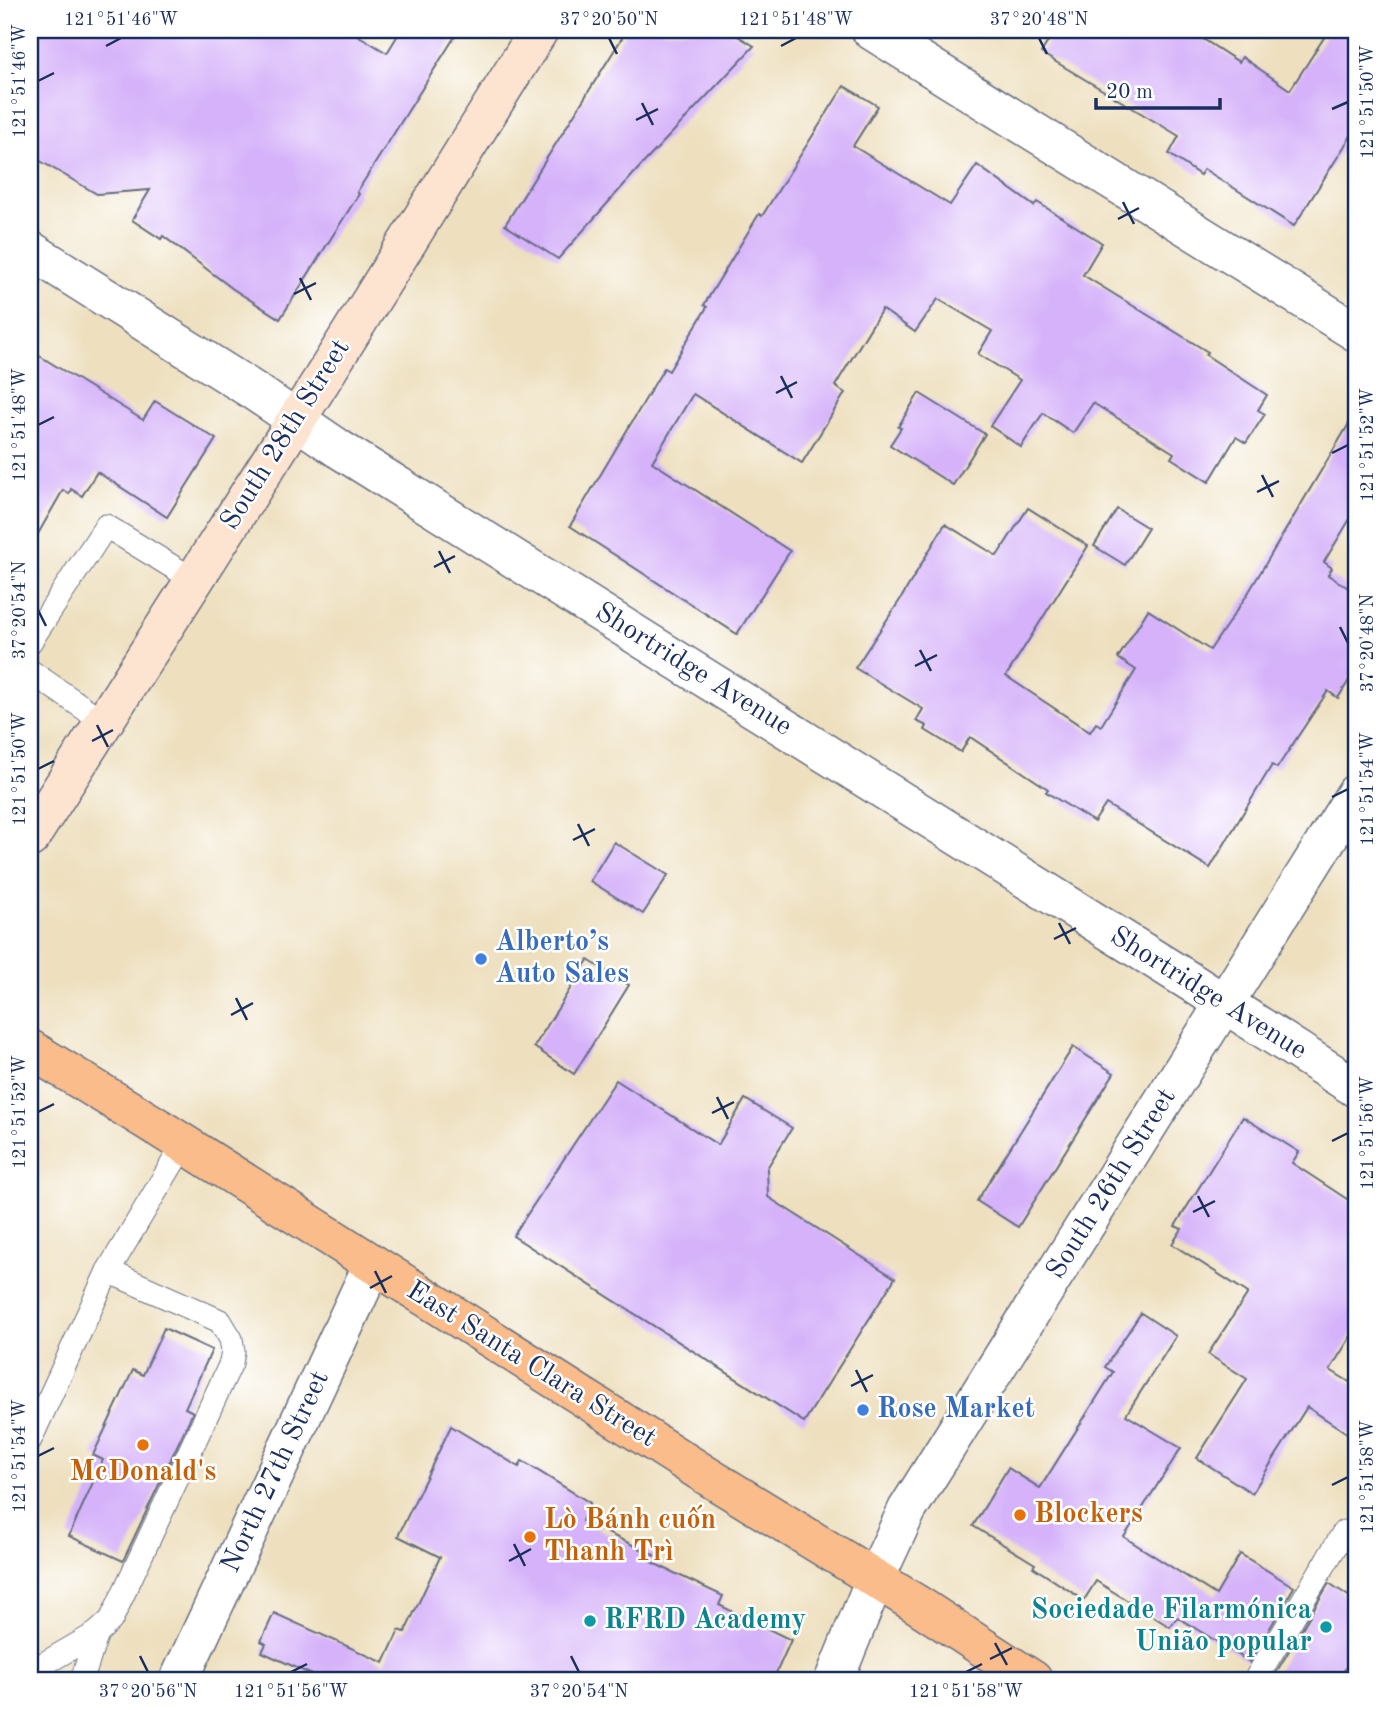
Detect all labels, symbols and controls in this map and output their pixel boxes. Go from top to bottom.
text: 121°51'46"W [64,11,178,29]
text: 37°20'50"N [560,11,658,29]
text: 121°51'48"W [739,11,853,29]
text: 37°20'48"N [990,11,1088,29]
text: 121°51'46"W [11,24,29,138]
text: 121°51'50"W [1359,45,1377,159]
scale bar [1096,66,1220,110]
text: 20 m [1106,82,1153,103]
street label: South 28th Street [216,335,356,535]
text: 121°51'48"W [11,368,29,482]
text: 121°51'52"W [1359,388,1377,502]
text: 37°20'54"N [11,561,29,659]
text: 37°20'48"N [1359,594,1377,692]
street label: Shortridge Avenue [590,598,796,742]
text: 121°51'50"W [11,712,29,826]
text: 121°51'54"W [1359,732,1377,846]
street label: Shortridge Avenue [1105,922,1311,1066]
place label: Alberto’s Auto Sales [495,929,629,989]
marker: Alberto’s Auto Sales [473,951,489,967]
text: 121°51'52"W [11,1055,29,1169]
text: 121°51'56"W [1359,1076,1377,1190]
street label: South 26th Street [1042,1084,1182,1284]
street label: East Santa Clara Street [401,1277,661,1453]
street label: North 27th Street [217,1367,335,1577]
place label: Rose Market [877,1396,1035,1424]
text: 121°51'54"W [11,1399,29,1513]
marker: Rose Market [855,1402,871,1418]
text: 121°51'58"W [1359,1420,1377,1534]
marker: McDonald's [135,1437,151,1453]
place label: McDonald's [70,1459,216,1487]
place label: Blockers [1034,1501,1143,1529]
place label: Lò Bánh cuốn Thanh Trì [544,1504,716,1567]
marker: Blockers [1012,1507,1028,1523]
marker: Lò Bánh cuốn Thanh Trì [522,1529,538,1545]
place label: Sociedade Filarmónica União popular [1031,1597,1312,1657]
place label: RFRD Academy [604,1607,806,1635]
marker: RFRD Academy [582,1613,598,1629]
marker: Sociedade Filarmónica União popular [1318,1619,1334,1635]
text: 37°20'56"N [99,1683,197,1701]
text: 121°51'56"W [234,1683,348,1701]
text: 37°20'54"N [530,1683,628,1701]
text: 121°51'58"W [909,1683,1023,1701]

